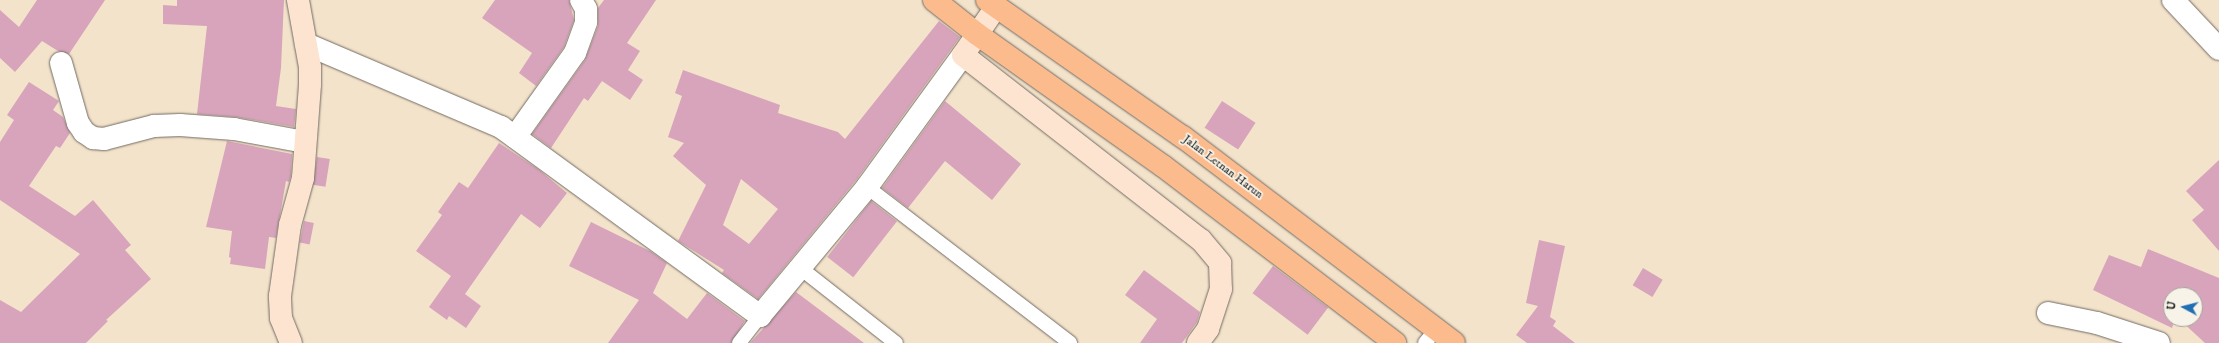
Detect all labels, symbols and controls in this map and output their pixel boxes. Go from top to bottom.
street label: Jalan Letnan Harun [1180,132,1266,202]
north arrow [2163,287,2203,327]
text: U [2165,301,2180,311]

